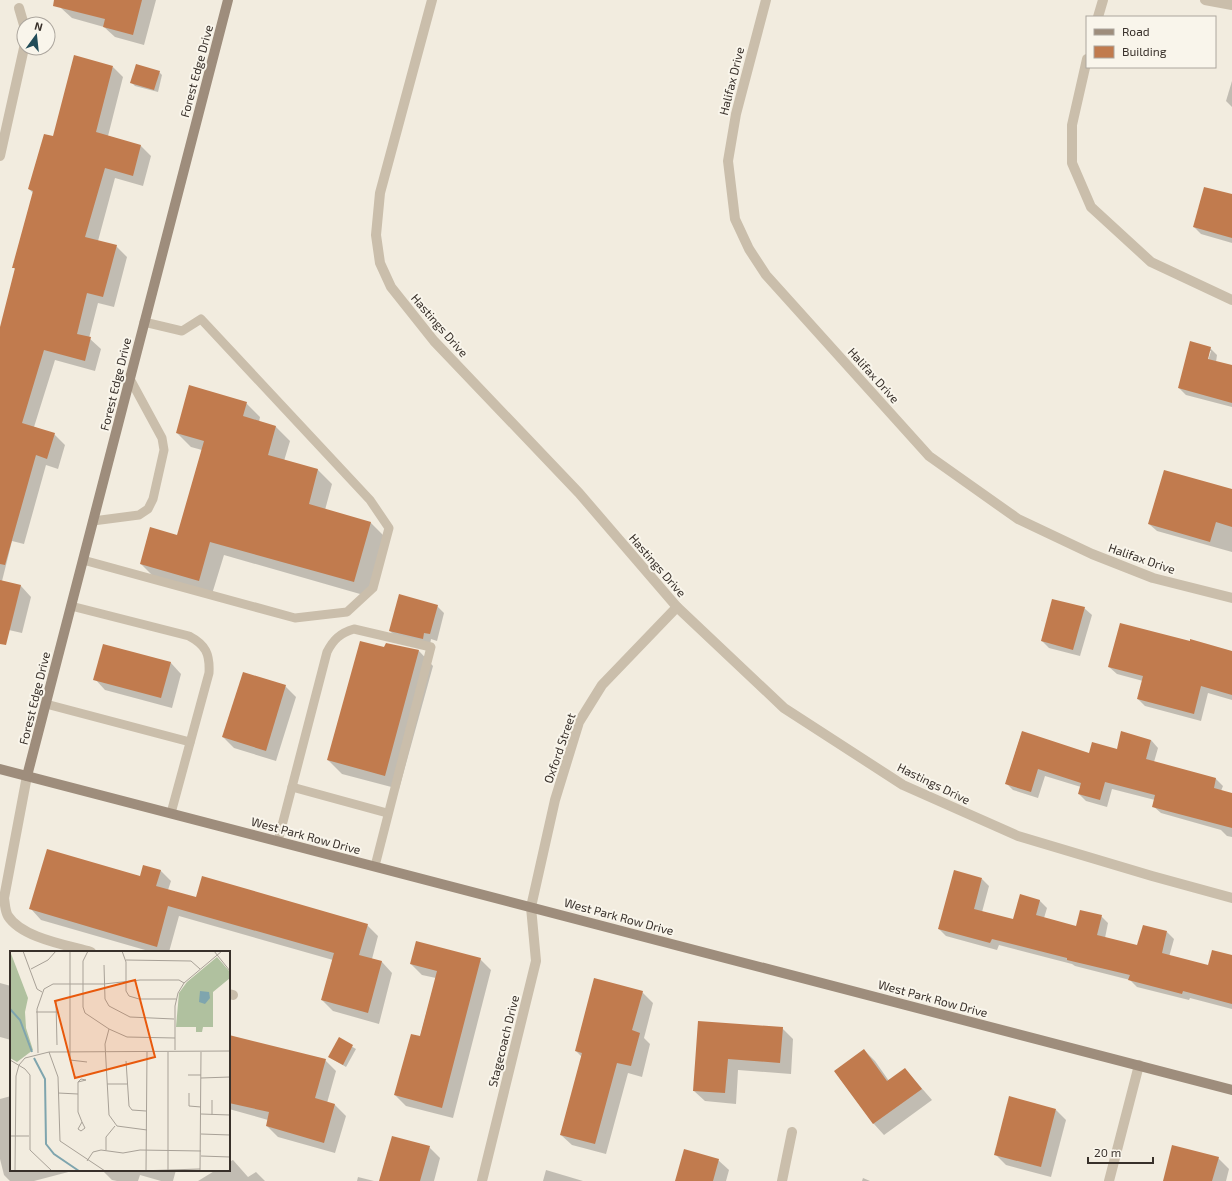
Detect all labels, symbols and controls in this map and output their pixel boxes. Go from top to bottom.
north arrow [16,16,56,56]
legend [1086,16,1216,68]
text: N [33,19,44,33]
street label: Forest Edge Drive [177,23,215,119]
text: Road [1122,24,1150,38]
text: Building [1122,44,1167,58]
street label: Halifax Drive [716,45,746,117]
street label: Hastings Drive [409,291,471,359]
street label: Forest Edge Drive [97,336,133,432]
street label: Halifax Drive [845,344,903,406]
street label: Hastings Drive [627,531,689,599]
street label: Halifax Drive [1107,540,1177,576]
street label: Forest Edge Drive [16,650,52,746]
street label: Oxford Street [540,711,578,785]
street label: Hastings Drive [895,759,973,807]
street label: West Park Row Drive [250,814,362,856]
street label: West Park Row Drive [563,895,675,937]
inset map [10,951,230,1171]
street label: West Park Row Drive [877,977,989,1019]
street label: Stagecoach Drive [485,994,521,1088]
scale bar [1088,1139,1153,1165]
text: 20 m [1094,1145,1121,1159]

